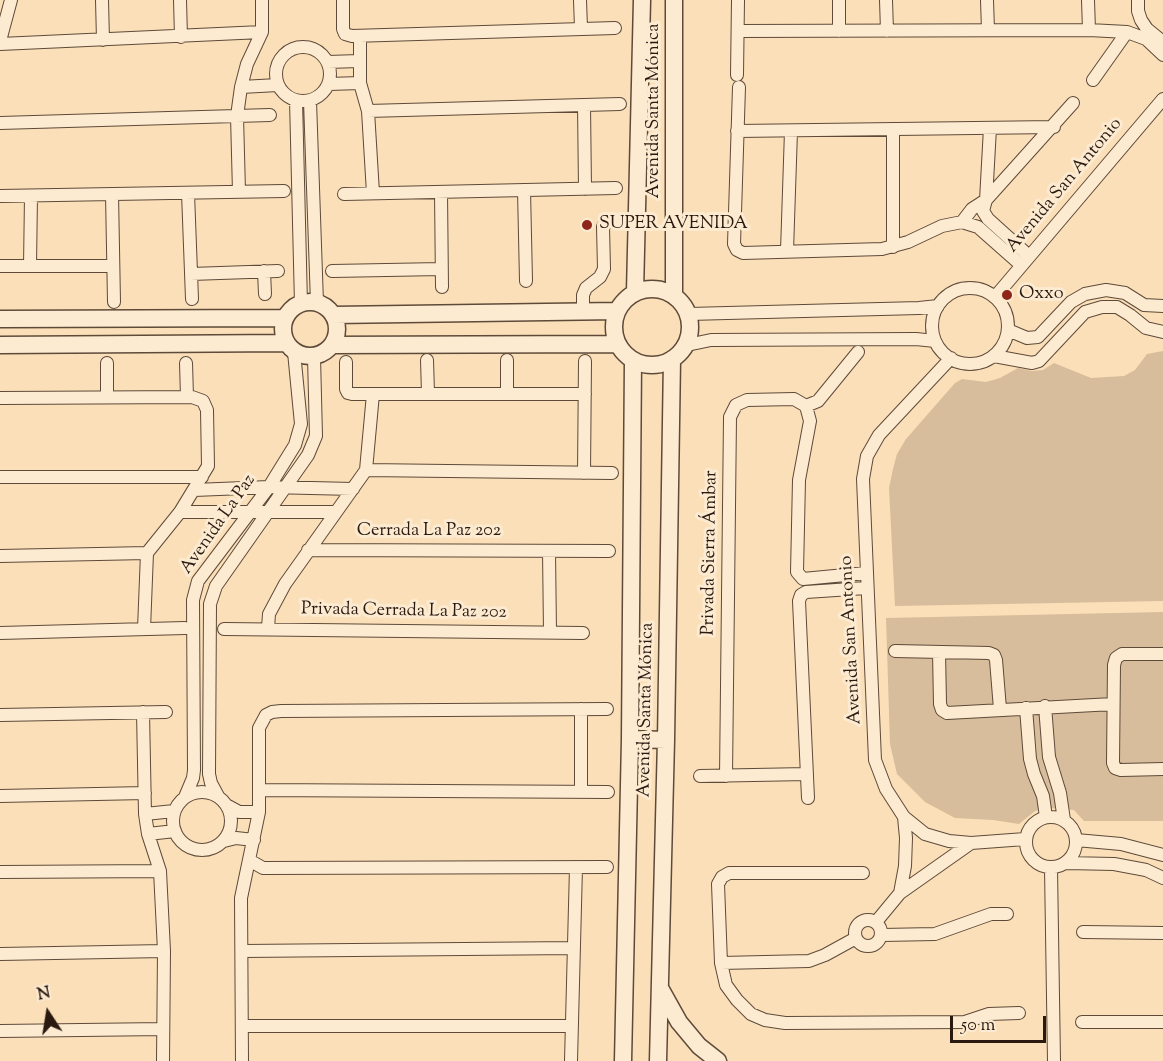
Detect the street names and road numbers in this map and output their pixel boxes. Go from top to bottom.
street label: Avenida Santa Mónica [644,24,666,198]
street label: Avenida San Antonio [1002,114,1128,258]
street label: Privada Sierra Ámbar [699,470,723,636]
street label: Avenida La Paz [177,471,261,579]
street label: Cerrada La Paz 202 [357,521,501,543]
street label: Avenida San Antonio [837,555,867,725]
street label: Privada Cerrada La Paz 202 [301,599,507,625]
street label: Avenida Santa Mónica [635,622,659,798]

